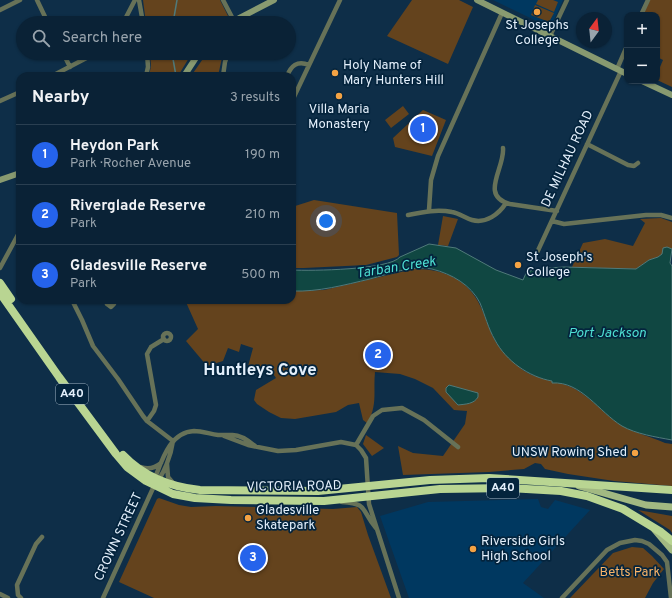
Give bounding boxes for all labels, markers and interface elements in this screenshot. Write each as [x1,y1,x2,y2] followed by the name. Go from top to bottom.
[532,7,542,17] marker: St Josephs College
[576,12,612,48] north arrow
[624,12,660,84] map controls
[624,12,660,48] button: +
[16,16,296,60] search box
[505,18,569,49] place label: St Josephs College
[30,27,52,49] icon: search
[62,29,142,48] text: Search here
[624,48,660,84] button: −
[343,58,444,89] place label: Holy Name of Mary Hunters Hill
[330,68,340,78] marker: Holy Name of Mary Hunters Hill
[32,87,89,109] text: Nearby
[230,90,280,106] text: 3 results
[334,91,344,101] marker: Villa Maria Monastery
[308,102,370,133] place label: Villa Maria Monastery
[539,108,597,210] street label: DE MILHAU ROAD
[410,114,436,144] pin: 1
[70,137,159,156] text: Heydon Park
[42,147,48,163] text: 1
[245,147,280,163] text: 190 m
[70,156,191,172] text: Park · Rocher Avenue
[70,197,206,216] text: Riverglade Reserve
[41,207,49,223] text: 2
[245,207,280,223] text: 210 m
[316,211,336,231] your location
[70,216,97,232] text: Park
[526,250,592,281] place label: St Joseph's College
[355,253,438,283] water label: Tarban Creek
[70,257,207,276] text: Gladesville Reserve
[513,260,523,270] marker: St Joseph's College
[41,267,49,283] text: 3
[241,267,280,283] text: 500 m
[70,276,97,292] text: Park
[568,325,646,342] water label: Port Jackson
[365,340,391,370] pin: 2
[203,360,317,382] district label: Huntleys Cove
[56,384,88,404] road number: A40
[512,445,627,461] place label: UNSW Rowing Shed
[630,448,640,458] marker: UNSW Rowing Shed
[246,478,342,496] street label: VICTORIA ROAD
[487,478,519,498] road number: A40
[91,490,147,584] street label: CROWN STREET
[256,503,319,534] place label: Gladesville Skatepark
[243,513,253,523] marker: Gladesville Skatepark
[481,534,565,565] place label: Riverside Girls High School
[240,543,266,573] pin: 3
[468,544,478,554] marker: Riverside Girls High School
[599,565,661,581] park label: Betts Park

